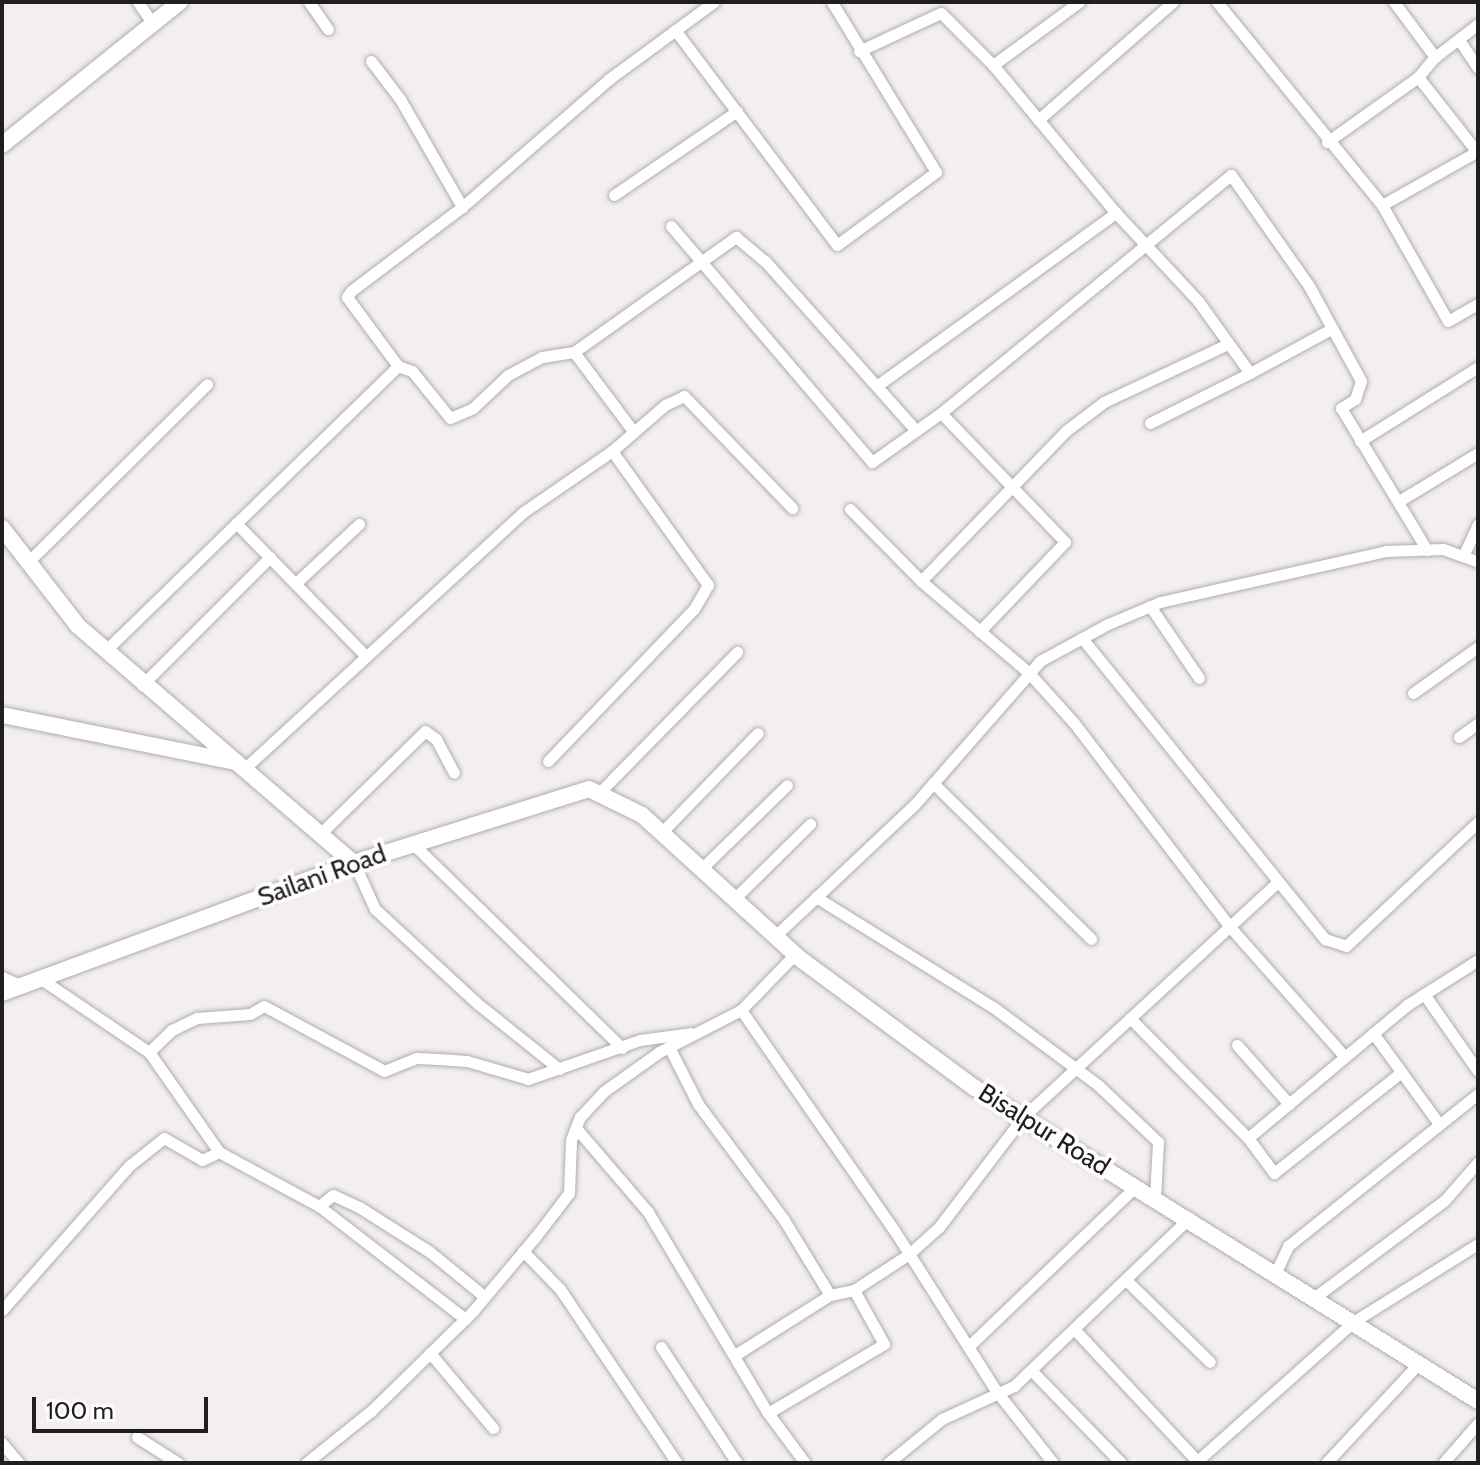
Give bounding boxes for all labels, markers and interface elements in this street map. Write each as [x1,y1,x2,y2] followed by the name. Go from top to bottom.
[254,838,390,914] street label: Sailani Road
[973,1077,1115,1183] street label: Bisalpur Road
[36,1381,212,1431] scale bar
[46,1396,114,1425] text: 100 m

